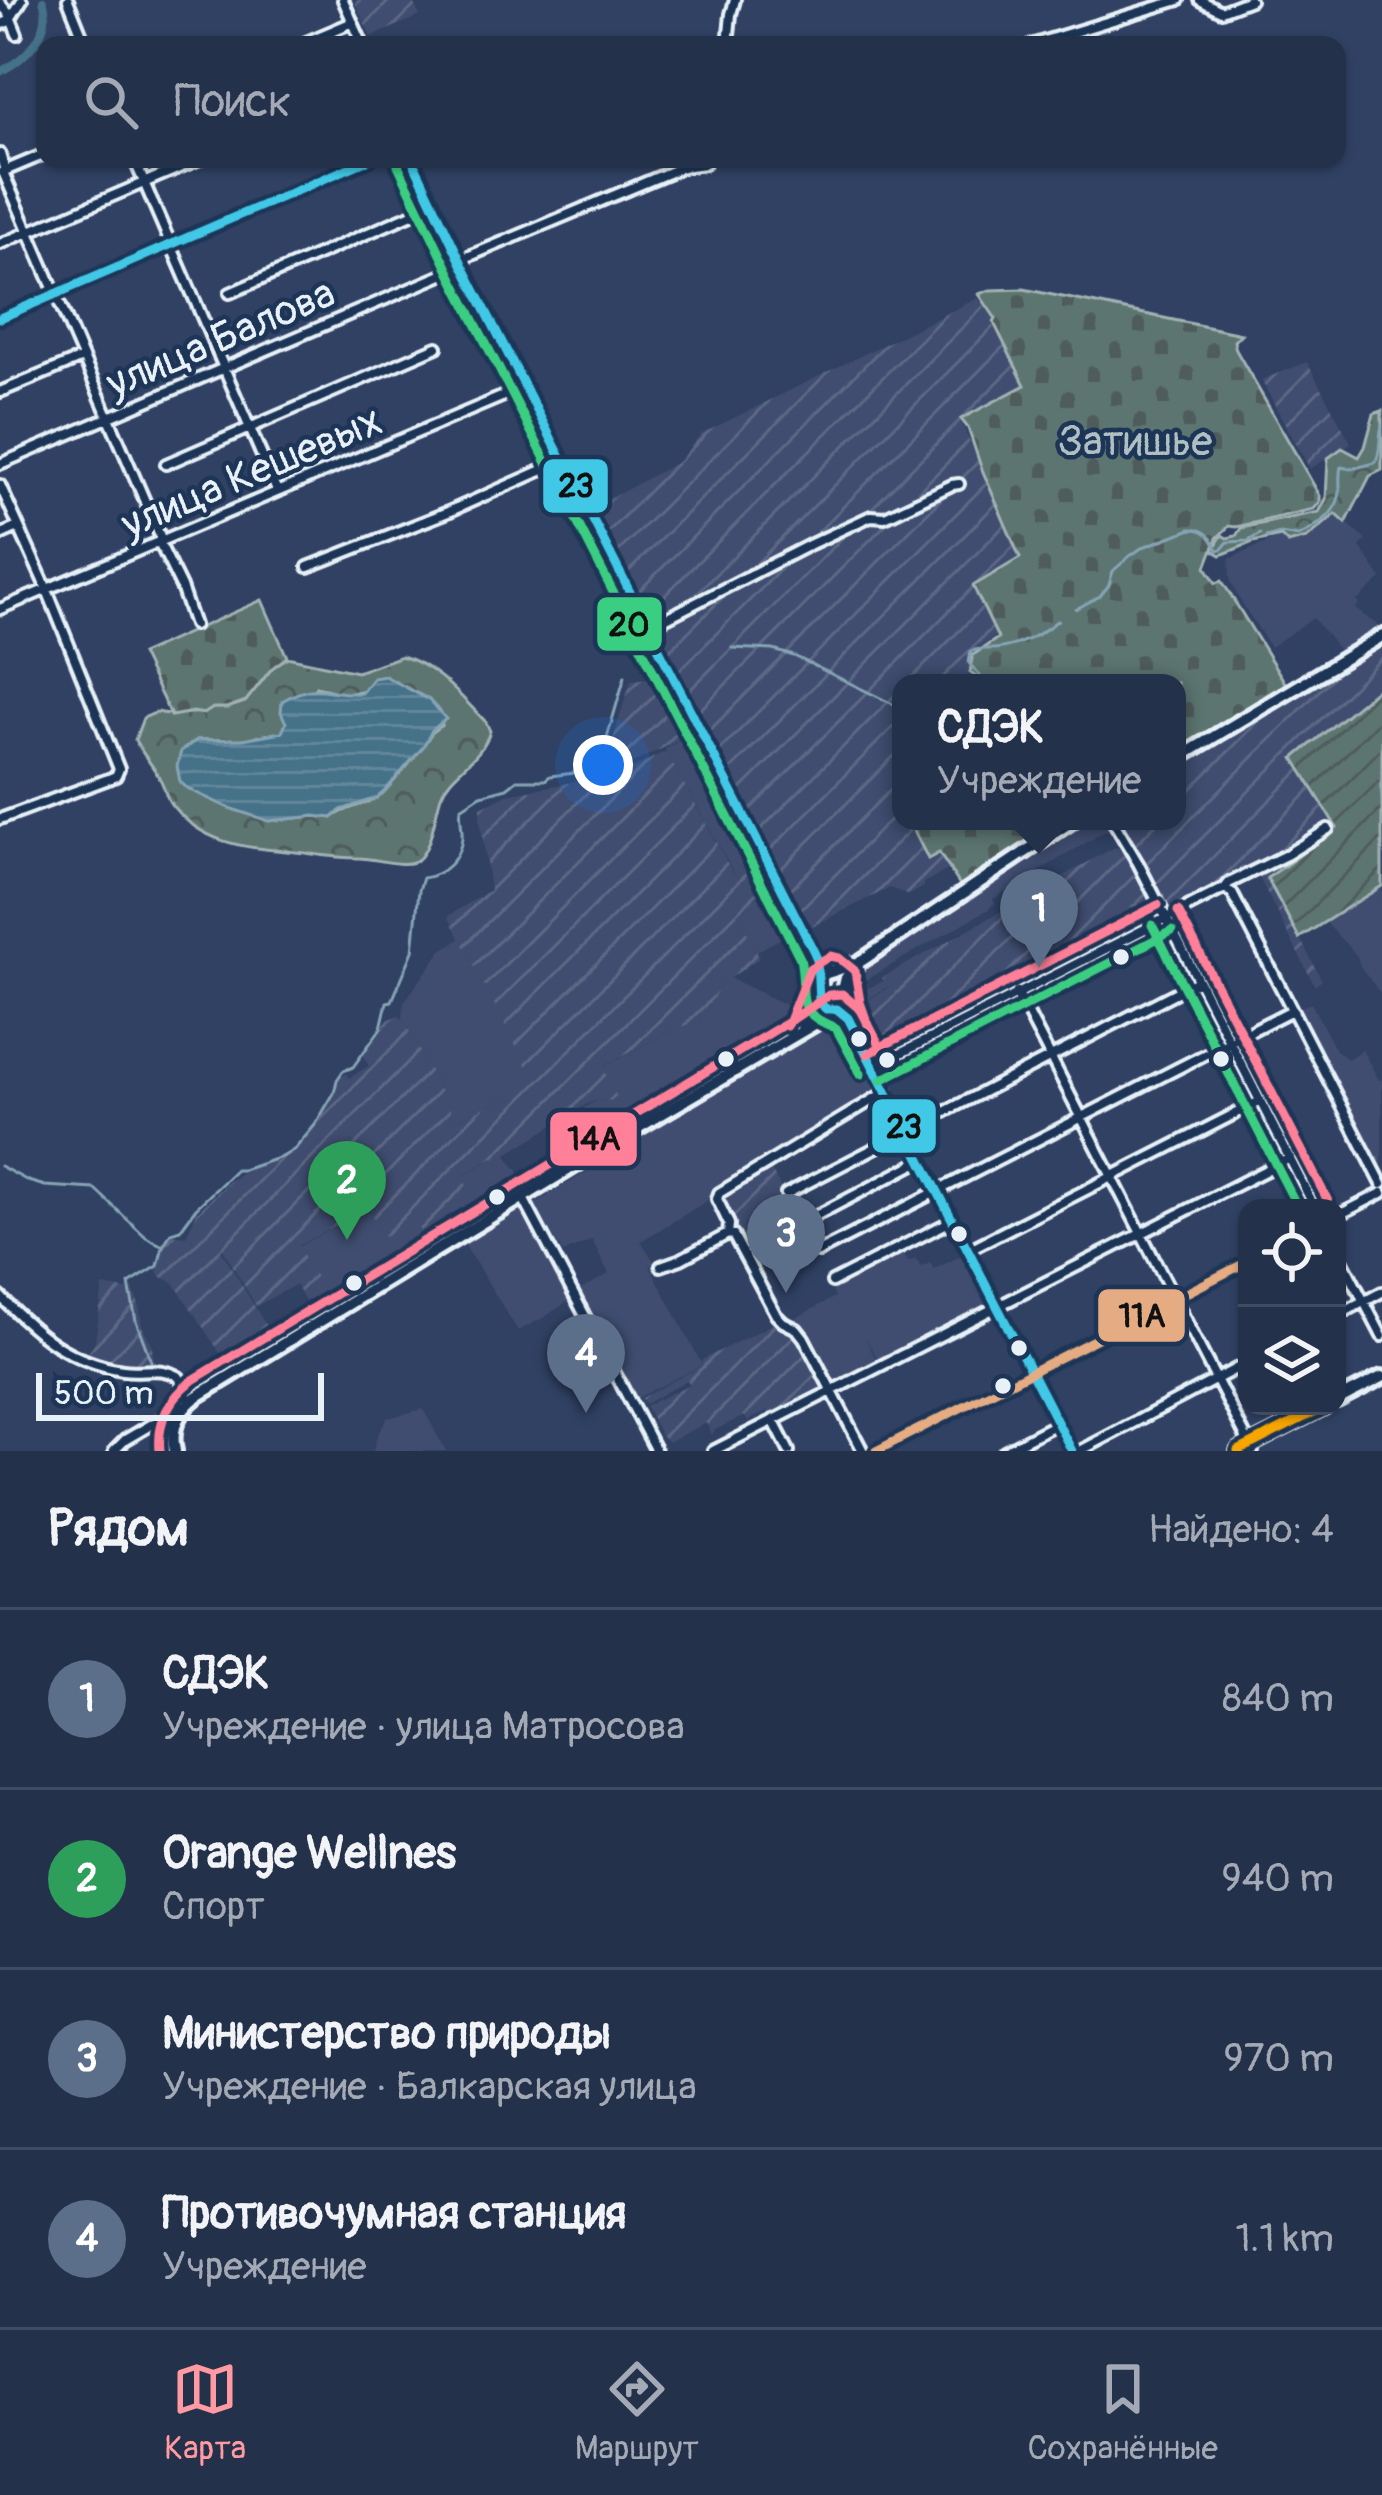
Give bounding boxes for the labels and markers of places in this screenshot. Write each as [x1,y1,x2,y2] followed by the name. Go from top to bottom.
[1000,869,1078,968] pin: 1
[1110,946,1132,968] unlabelled marker
[848,1028,870,1050] unlabelled marker
[715,1048,737,1070] unlabelled marker
[1210,1048,1232,1070] unlabelled marker
[876,1049,898,1071] unlabelled marker
[308,1141,386,1240] pin: 2
[486,1186,508,1208] unlabelled marker
[747,1194,825,1293] pin: 3
[948,1223,970,1245] unlabelled marker
[343,1272,365,1294] unlabelled marker
[547,1314,625,1413] pin: 4
[1008,1337,1030,1359] unlabelled marker
[992,1375,1014,1397] unlabelled marker

